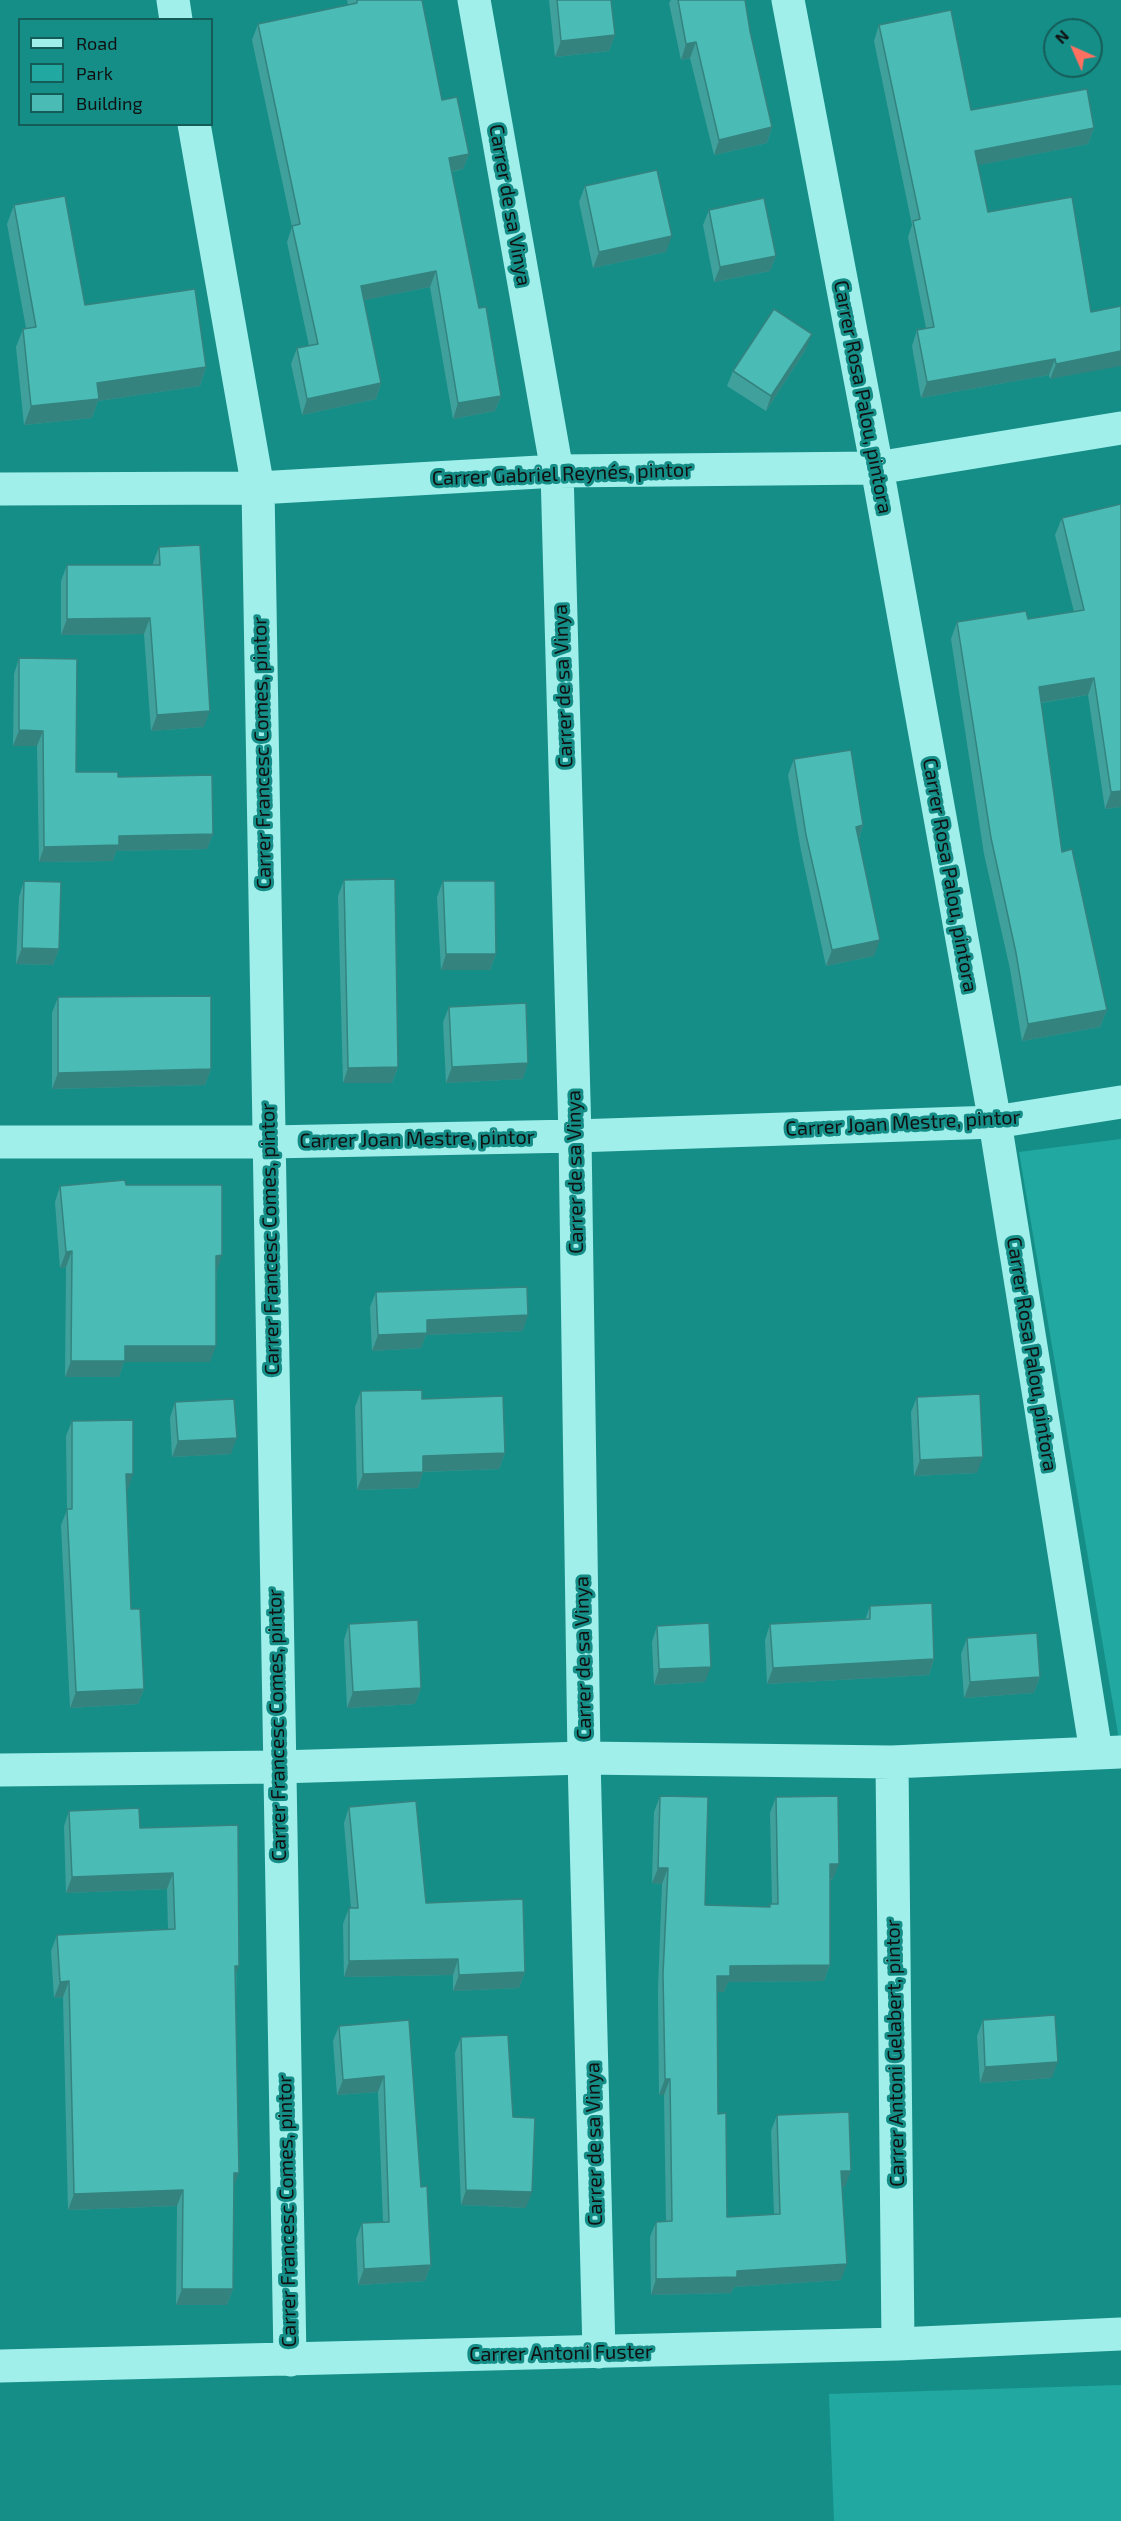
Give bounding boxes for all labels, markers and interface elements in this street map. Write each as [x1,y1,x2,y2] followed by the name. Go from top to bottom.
[18,18,213,126] legend
[1043,18,1103,78] north arrow
[1051,26,1072,47] text: N
[76,32,117,54] text: Road
[76,62,113,84] text: Park
[76,92,143,114] text: Building
[484,122,536,288] street label: Carrer de sa Vinya
[829,278,897,516] street label: Carrer Rosa Palou, pintora
[431,457,693,491] street label: Carrer Gabriel Reynés, pintor
[548,604,578,768] street label: Carrer de sa Vinya
[248,617,276,889] street label: Carrer Francesc Comes, pintor
[918,756,982,994] street label: Carrer Rosa Palou, pintora
[562,1090,588,1254] street label: Carrer de sa Vinya
[256,1103,284,1375] street label: Carrer Francesc Comes, pintor
[785,1105,1021,1141] street label: Carrer Joan Mestre, pintor
[299,1125,535,1153] street label: Carrer Joan Mestre, pintor
[1002,1235,1062,1473] street label: Carrer Rosa Palou, pintora
[570,1576,596,1740] street label: Carrer de sa Vinya
[263,1589,291,1861] street label: Carrer Francesc Comes, pintor
[881,1919,909,2187] street label: Carrer Antoni Gelabert, pintor
[581,2062,607,2226] street label: Carrer de sa Vinya
[273,2075,301,2347] street label: Carrer Francesc Comes, pintor
[469,2339,653,2367] street label: Carrer Antoni Fuster

